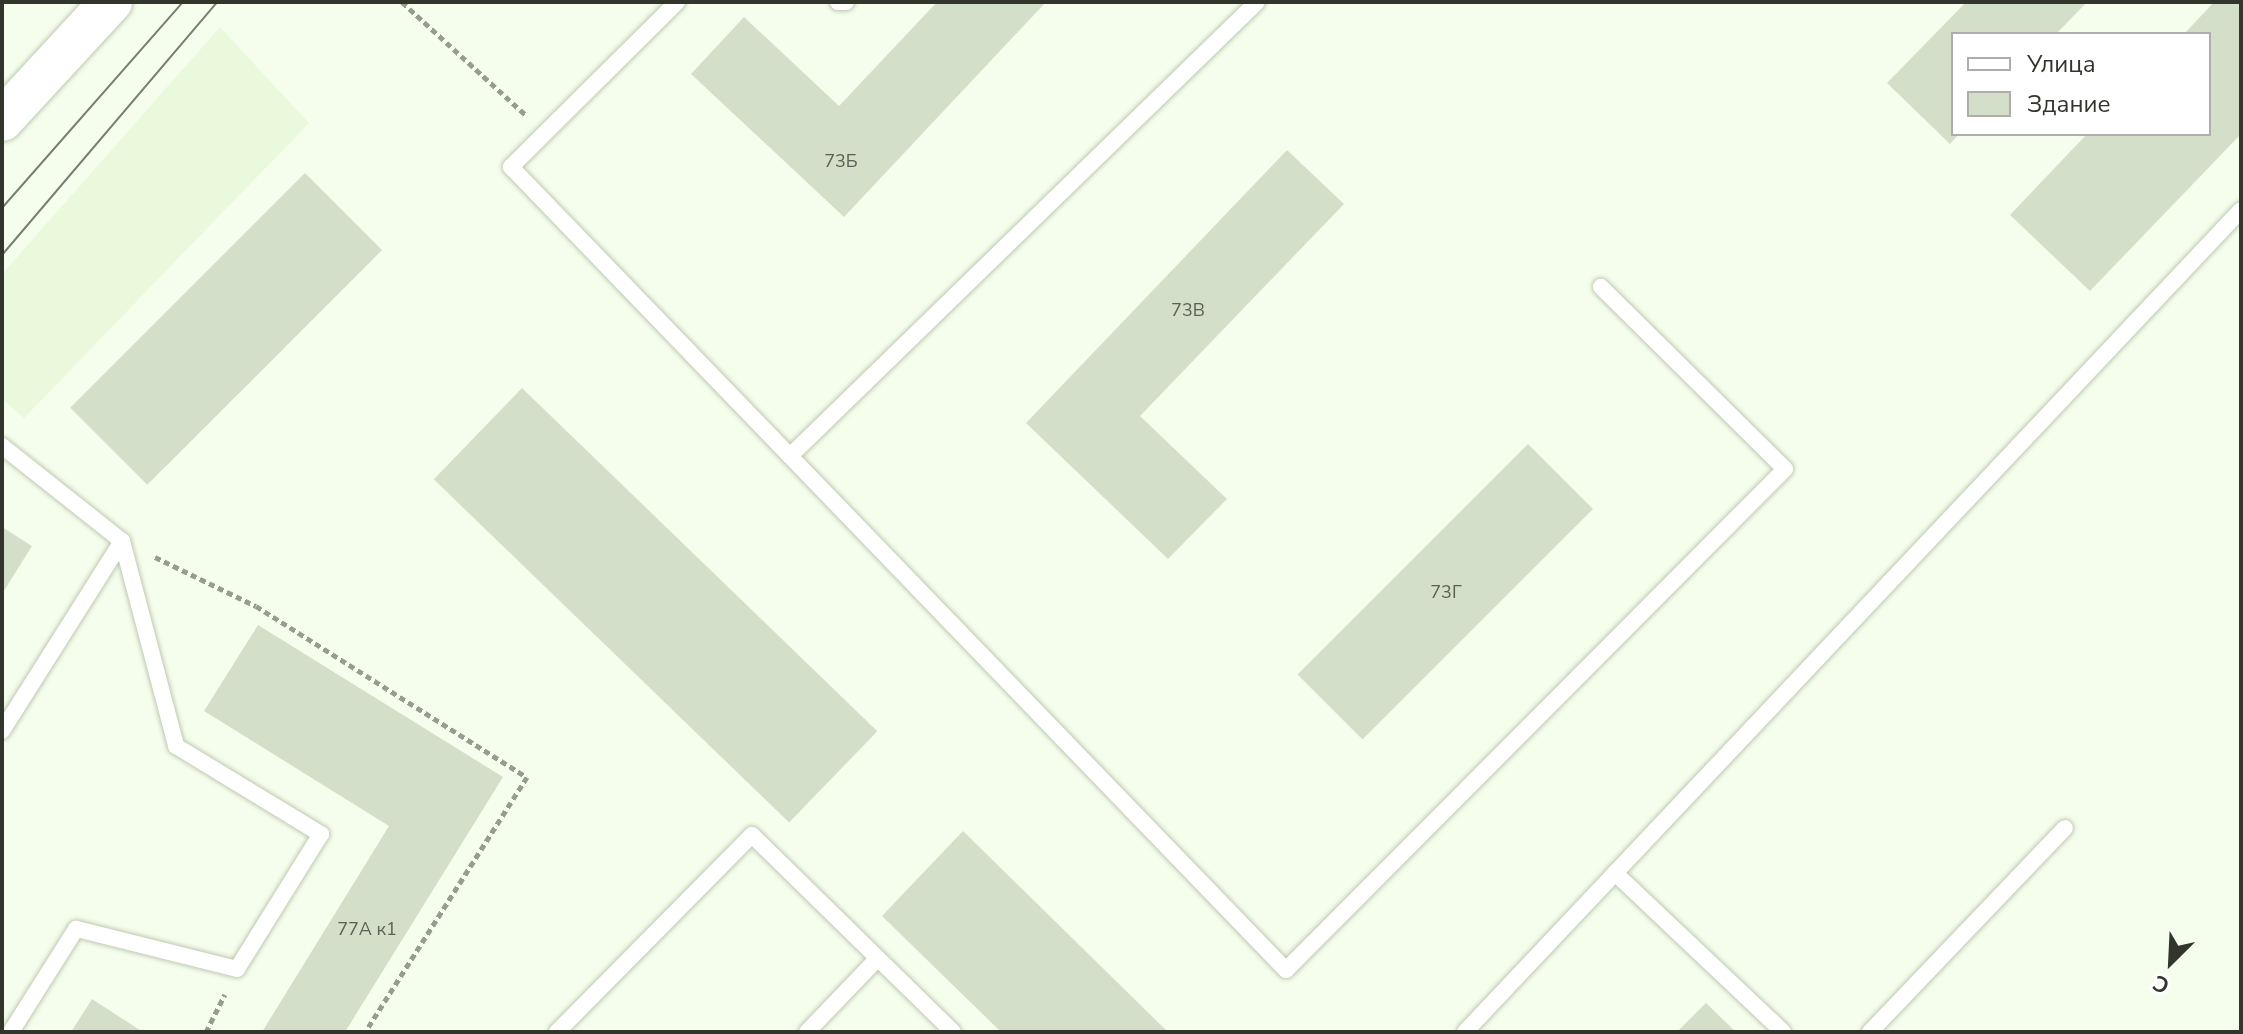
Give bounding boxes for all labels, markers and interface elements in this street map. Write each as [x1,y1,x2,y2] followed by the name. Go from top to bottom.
[1951,32,2211,136] legend
[2027,48,2096,80] text: Улица
[2027,88,2111,120] text: Здание
[824,150,858,172] house number: 73Б
[1171,299,1205,321] house number: 73В
[1430,581,1462,603] house number: 73Г
[337,918,397,940] house number: 77А к1
[2131,922,2211,1002] north arrow
[2148,967,2174,1001] text: С

